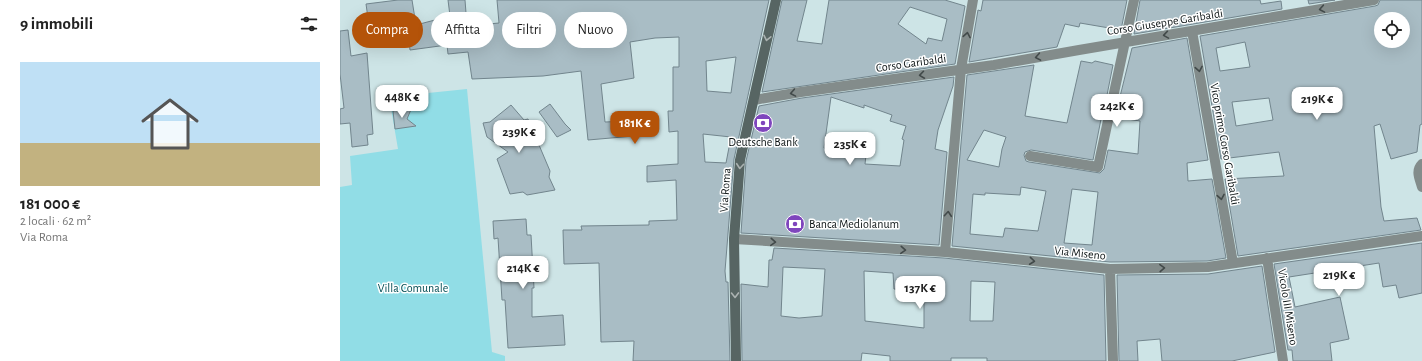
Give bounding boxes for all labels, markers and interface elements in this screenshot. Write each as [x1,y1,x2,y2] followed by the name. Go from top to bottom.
[1319,4,1325,13] one-way arrow
[1106,7,1224,37] street label: Corso Giuseppe Garibaldi
[352,12,423,48] chip: Compra
[431,12,494,48] chip: Affitta
[502,12,556,48] chip: Filtri
[564,12,627,48] chip: Nuovo
[1374,12,1410,48] map controls
[1374,12,1410,48] button: locate
[298,13,320,35] icon: filters
[20,15,93,32] text: 9 immobili
[1163,30,1169,39] one-way arrow
[962,32,971,38] one-way arrow
[764,35,772,41] one-way arrow
[875,52,947,74] street label: Corso Garibaldi
[1035,52,1041,61] one-way arrow
[1194,66,1203,72] one-way arrow
[919,70,925,79] one-way arrow
[1208,82,1242,206] street label: Vico primo Corso Garibaldi
[369,85,435,119] pin: 448K €
[1284,87,1350,121] pin: 219K €
[134,88,206,160] icon: home
[790,89,797,97] one-way arrow
[384,91,420,104] text: 448K €
[1301,93,1333,106] text: 219K €
[1084,94,1150,128] pin: 242K €
[1100,100,1134,113] text: 242K €
[602,111,668,145] pin: 181K €
[752,112,774,134] bank icon: Deutsche Bank
[619,117,651,130] text: 181K €
[486,120,552,154] pin: 239K €
[502,126,536,139] text: 239K €
[817,132,883,166] pin: 235K €
[728,136,798,148] place label: Deutsche Bank
[834,138,866,151] text: 235K €
[736,163,745,169] one-way arrow
[717,167,733,213] street label: Via Roma
[1216,194,1225,200] one-way arrow
[20,195,80,212] text: 181 000 €
[943,211,952,217] one-way arrow
[784,213,806,235] bank icon: Banca Mediolanum
[20,215,91,228] text: 2 locali · 62 m²
[809,218,899,230] place label: Banca Mediolanum
[20,231,68,244] text: Via Roma
[770,237,776,246] one-way arrow
[1054,244,1106,262] street label: Via Miseno
[900,245,906,254] one-way arrow
[490,256,556,290] pin: 214K €
[1029,257,1035,266] one-way arrow
[507,262,539,275] text: 214K €
[1306,263,1372,297] pin: 219K €
[1159,264,1165,272] one-way arrow
[1276,268,1300,346] street label: Vicolo III Miseno
[1323,269,1355,282] text: 219K €
[887,276,953,310] pin: 137K €
[378,282,448,294] park label: Villa Comunale
[904,282,936,295] text: 137K €
[731,292,739,298] one-way arrow

